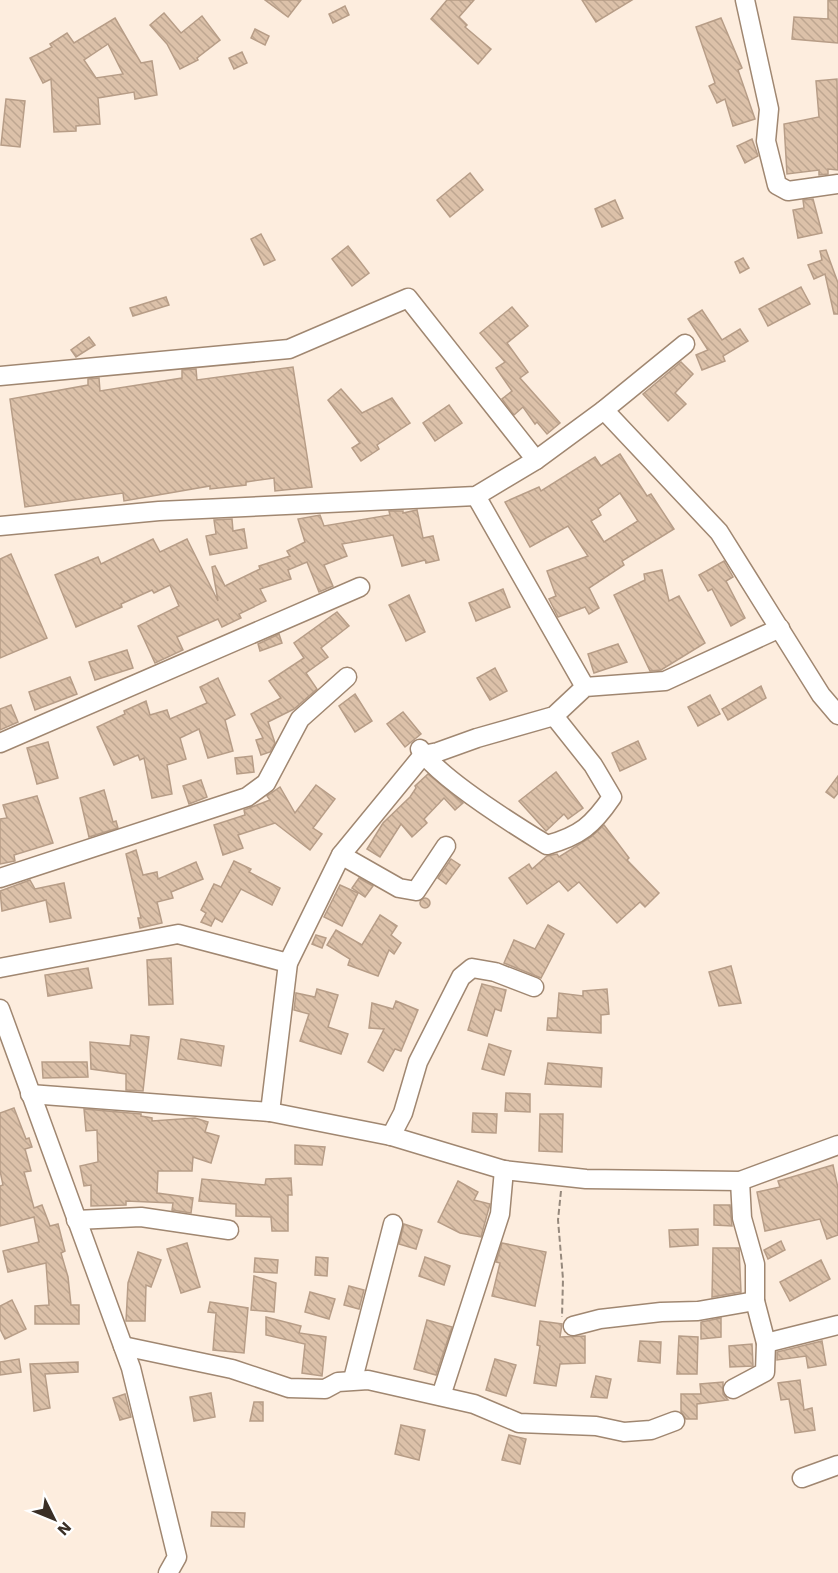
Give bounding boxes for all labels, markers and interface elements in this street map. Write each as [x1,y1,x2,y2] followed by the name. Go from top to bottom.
[24,1489,84,1549] north arrow
[54,1518,76,1540] text: N

